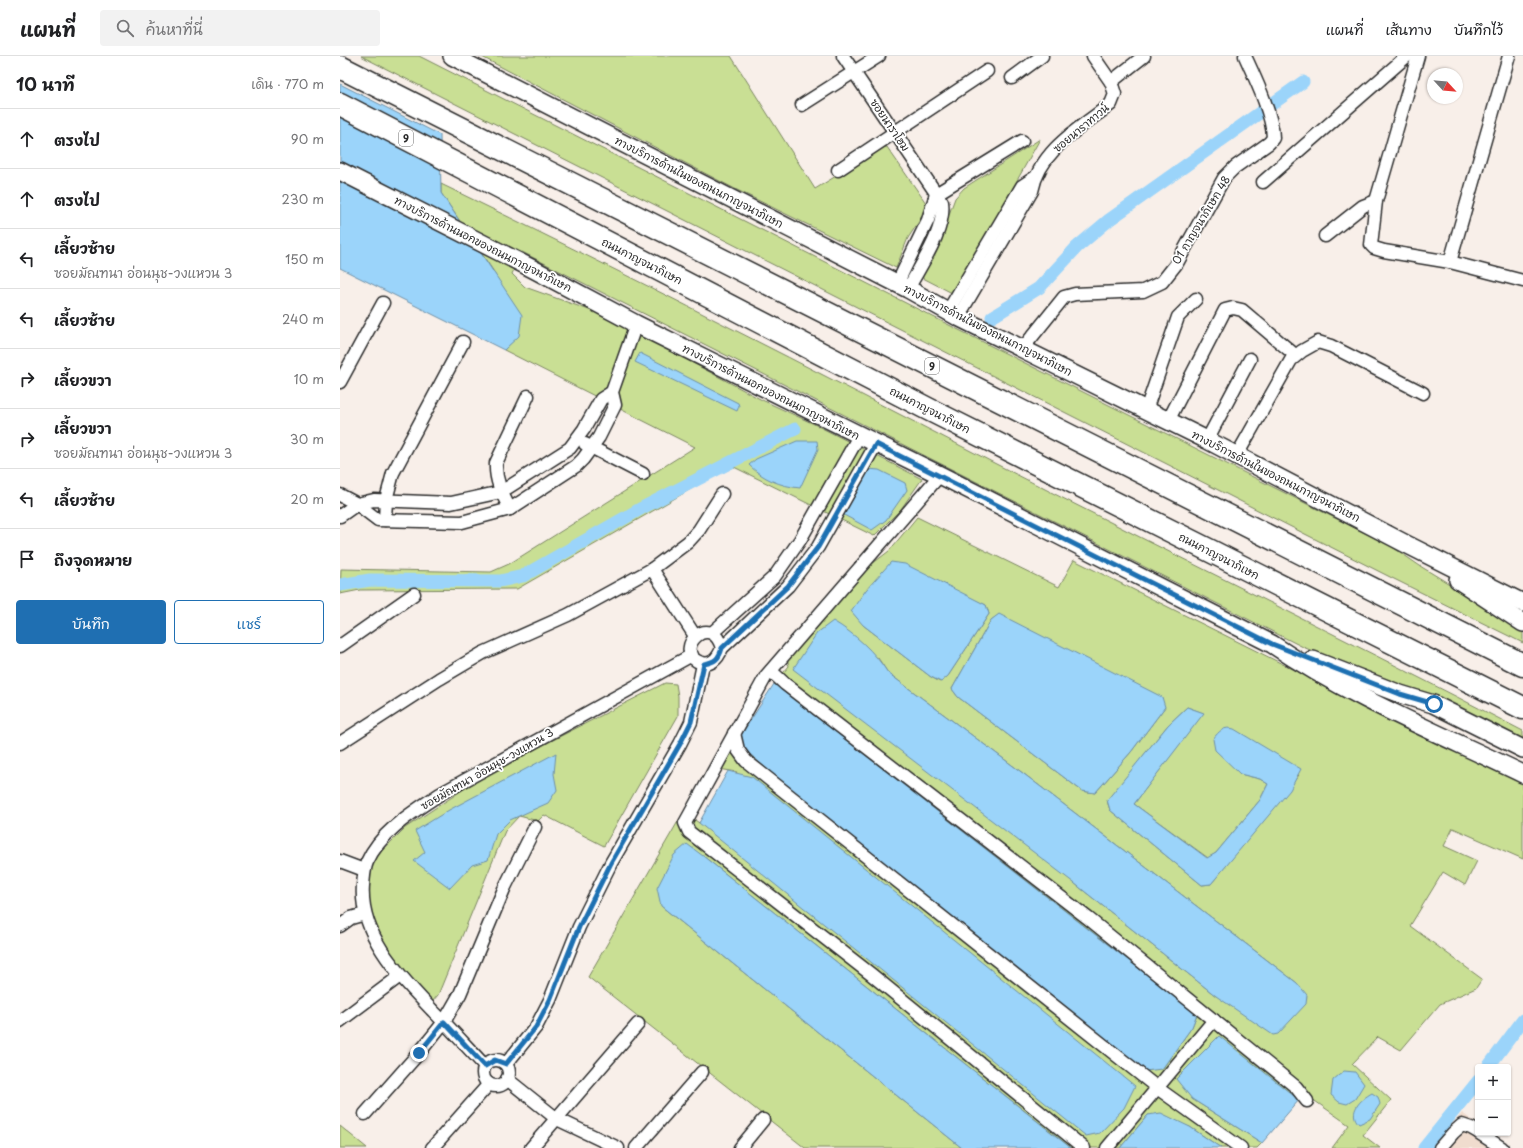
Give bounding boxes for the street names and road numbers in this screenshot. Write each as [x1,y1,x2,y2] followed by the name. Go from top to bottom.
[866,95,914,155] street label: ซอยนาราโฮม
[1049,99,1113,156] street label: ซอยนาราทาวน์
[399,130,413,146] road number: 9
[612,131,787,232] street label: ทางบริการด้านในของถนนกาญจนาภิเษก
[1167,172,1234,267] street label: 01 กาญจนาภิเษก 48
[392,191,575,296] street label: ทางบริการด้านนอกของถนนกาญจนาภิเษก
[599,233,686,288] street label: ถนนกาญจนาภิเษก
[901,279,1076,380] street label: ทางบริการด้านในของถนนกาญจนาภิเษก
[680,339,863,444] street label: ทางบริการด้านนอกของถนนกาญจนาภิเษก
[925,358,939,374] road number: 9
[887,382,974,437] street label: ถนนกาญจนาภิเษก
[1189,425,1364,526] street label: ทางบริการด้านในของถนนกาญจนาภิเษก
[1176,528,1263,583] street label: ถนนกาญจนาภิเษก
[417,723,557,815] street label: ซอยมัณฑนา อ่อนนุช-วงแหวน 3

